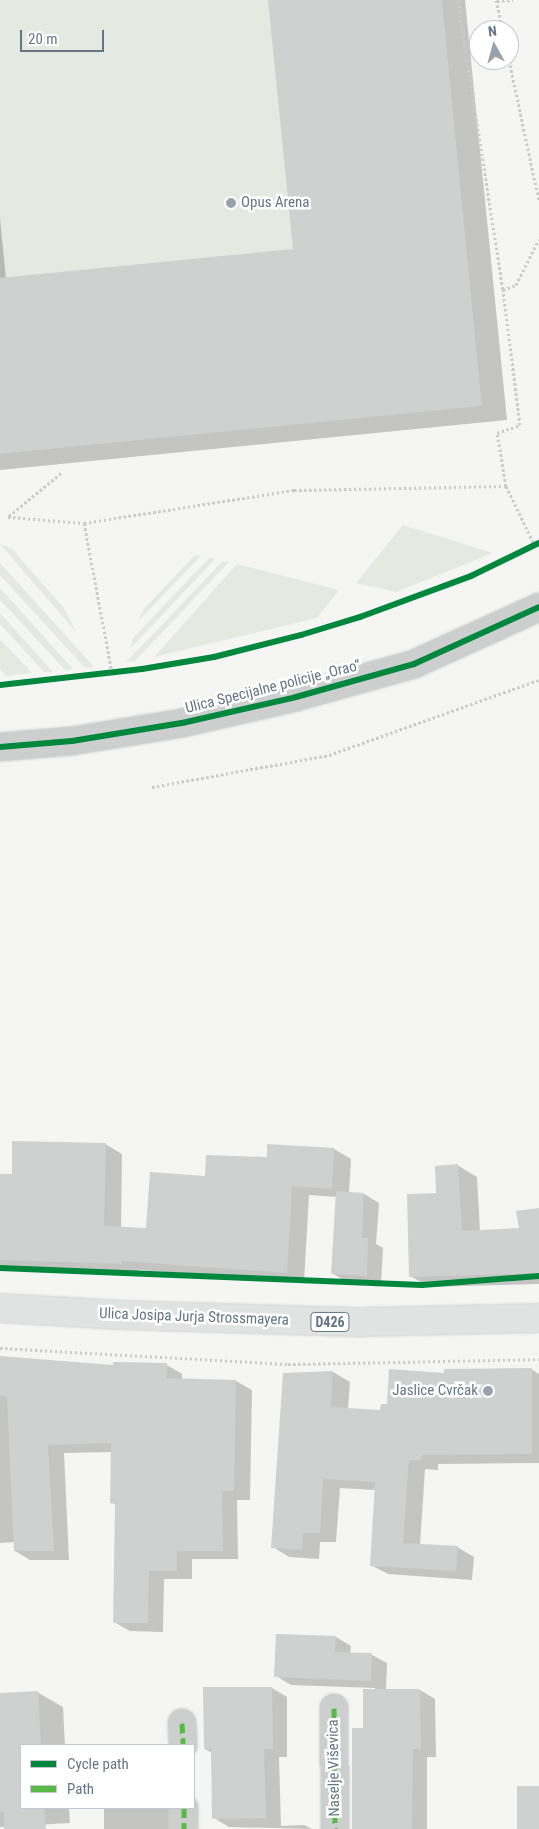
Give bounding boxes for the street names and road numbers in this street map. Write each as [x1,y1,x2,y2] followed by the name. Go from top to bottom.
[183,656,363,718] street label: Ulica Specijalne policije „Orao“
[99,1305,289,1329] street label: Ulica Josipa Jurja Strossmayera
[310,1310,350,1334] road number: D426
[324,1719,344,1817] street label: Naselje Viševica

